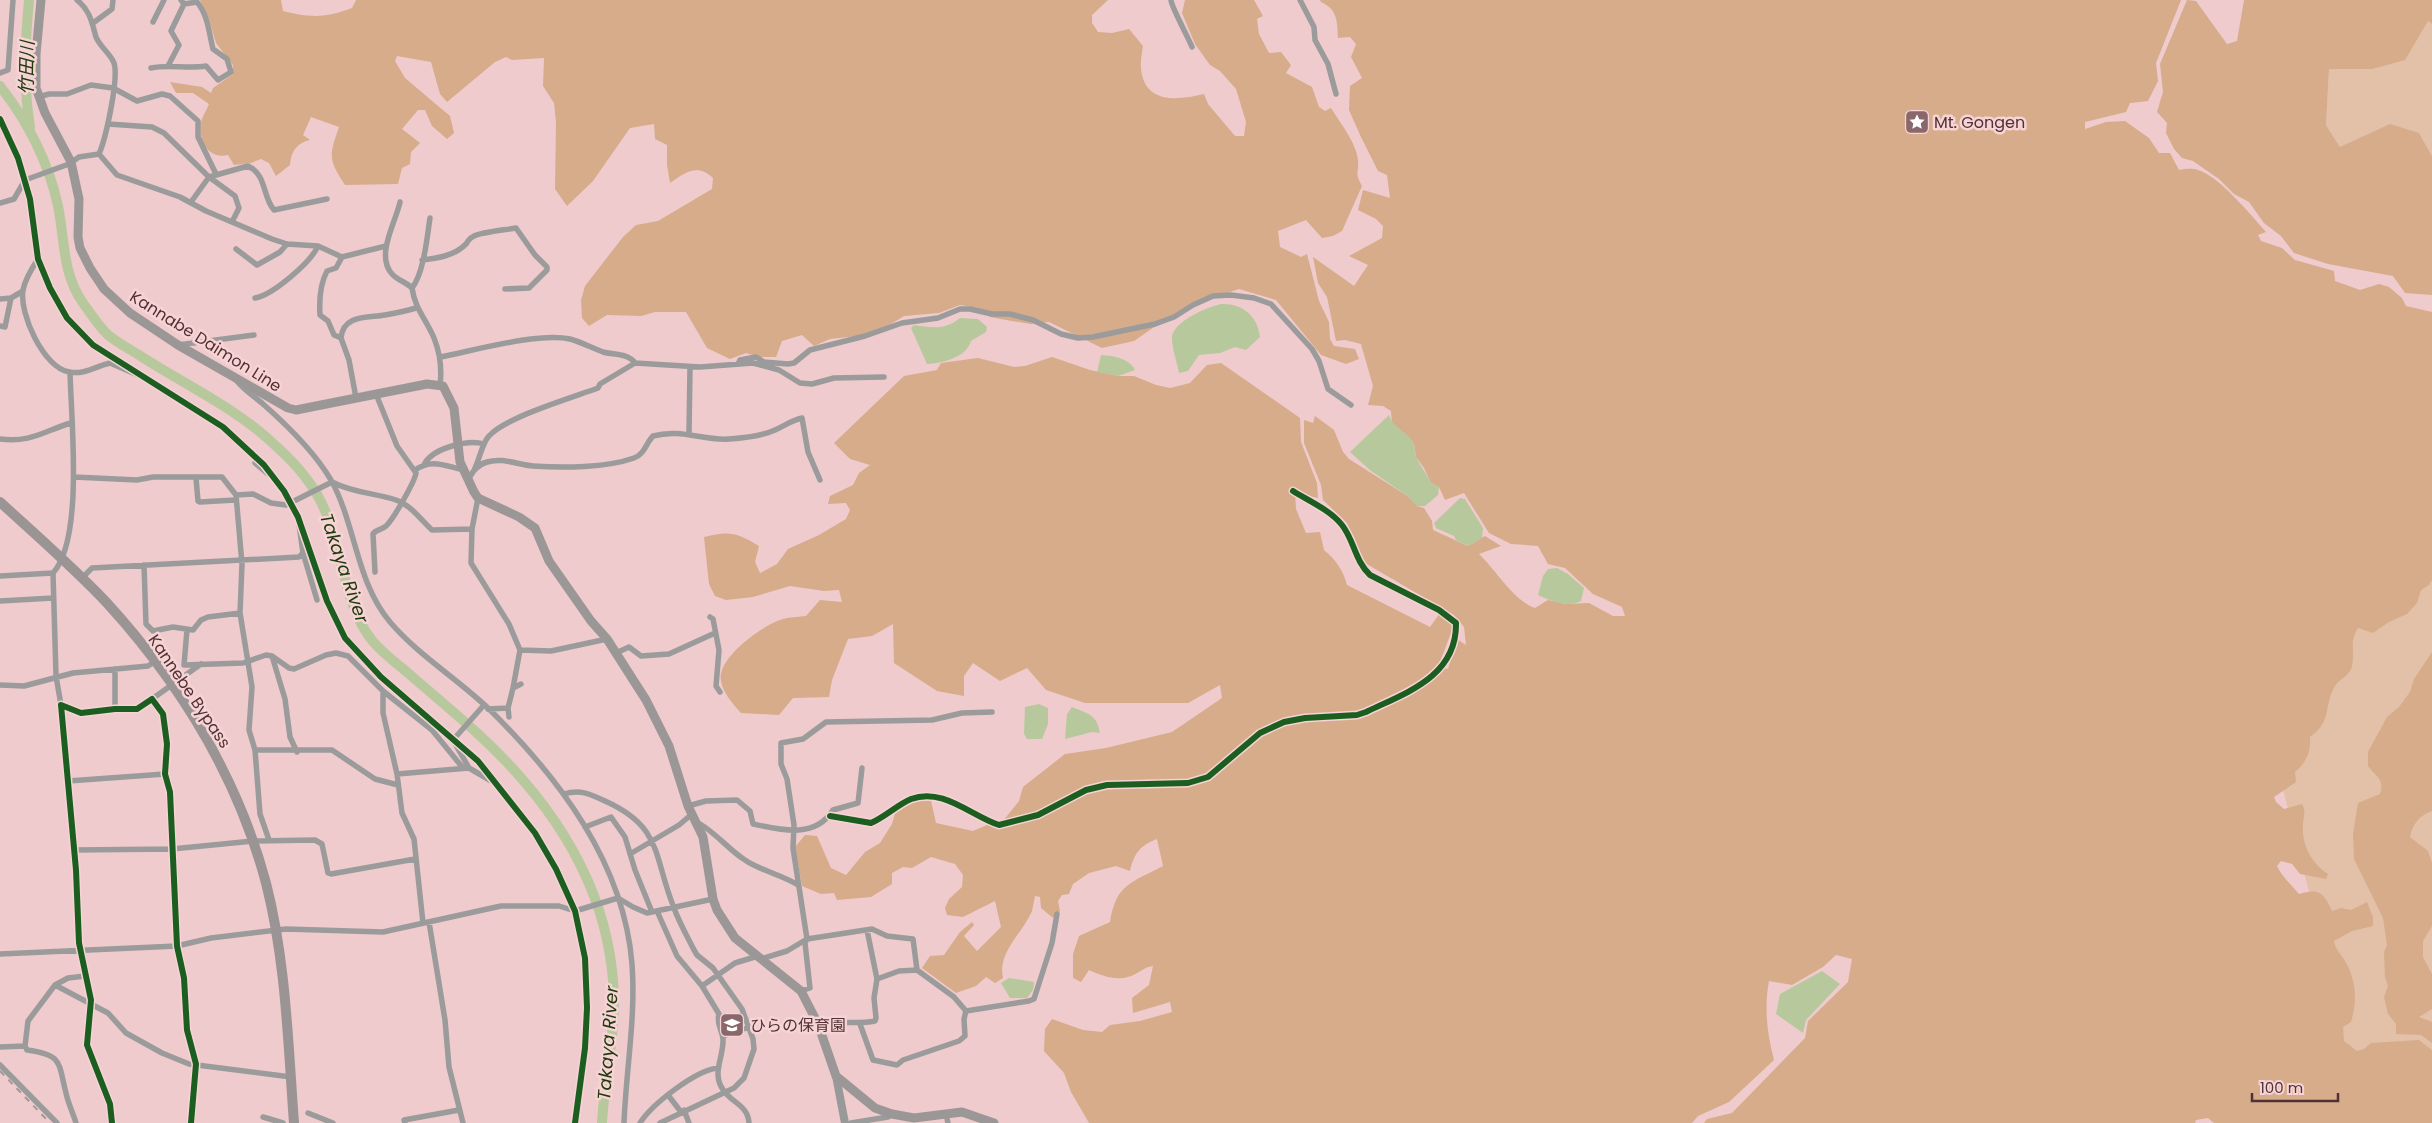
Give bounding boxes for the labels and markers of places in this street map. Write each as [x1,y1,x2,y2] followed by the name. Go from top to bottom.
[1904,109,1930,135] place icon: Mt. Gongen
[1934,111,2025,134] place label: Mt. Gongen
[719,1012,745,1038] school or university icon: ひらの保育園
[750,1014,846,1037] place label: ひらの保育園

